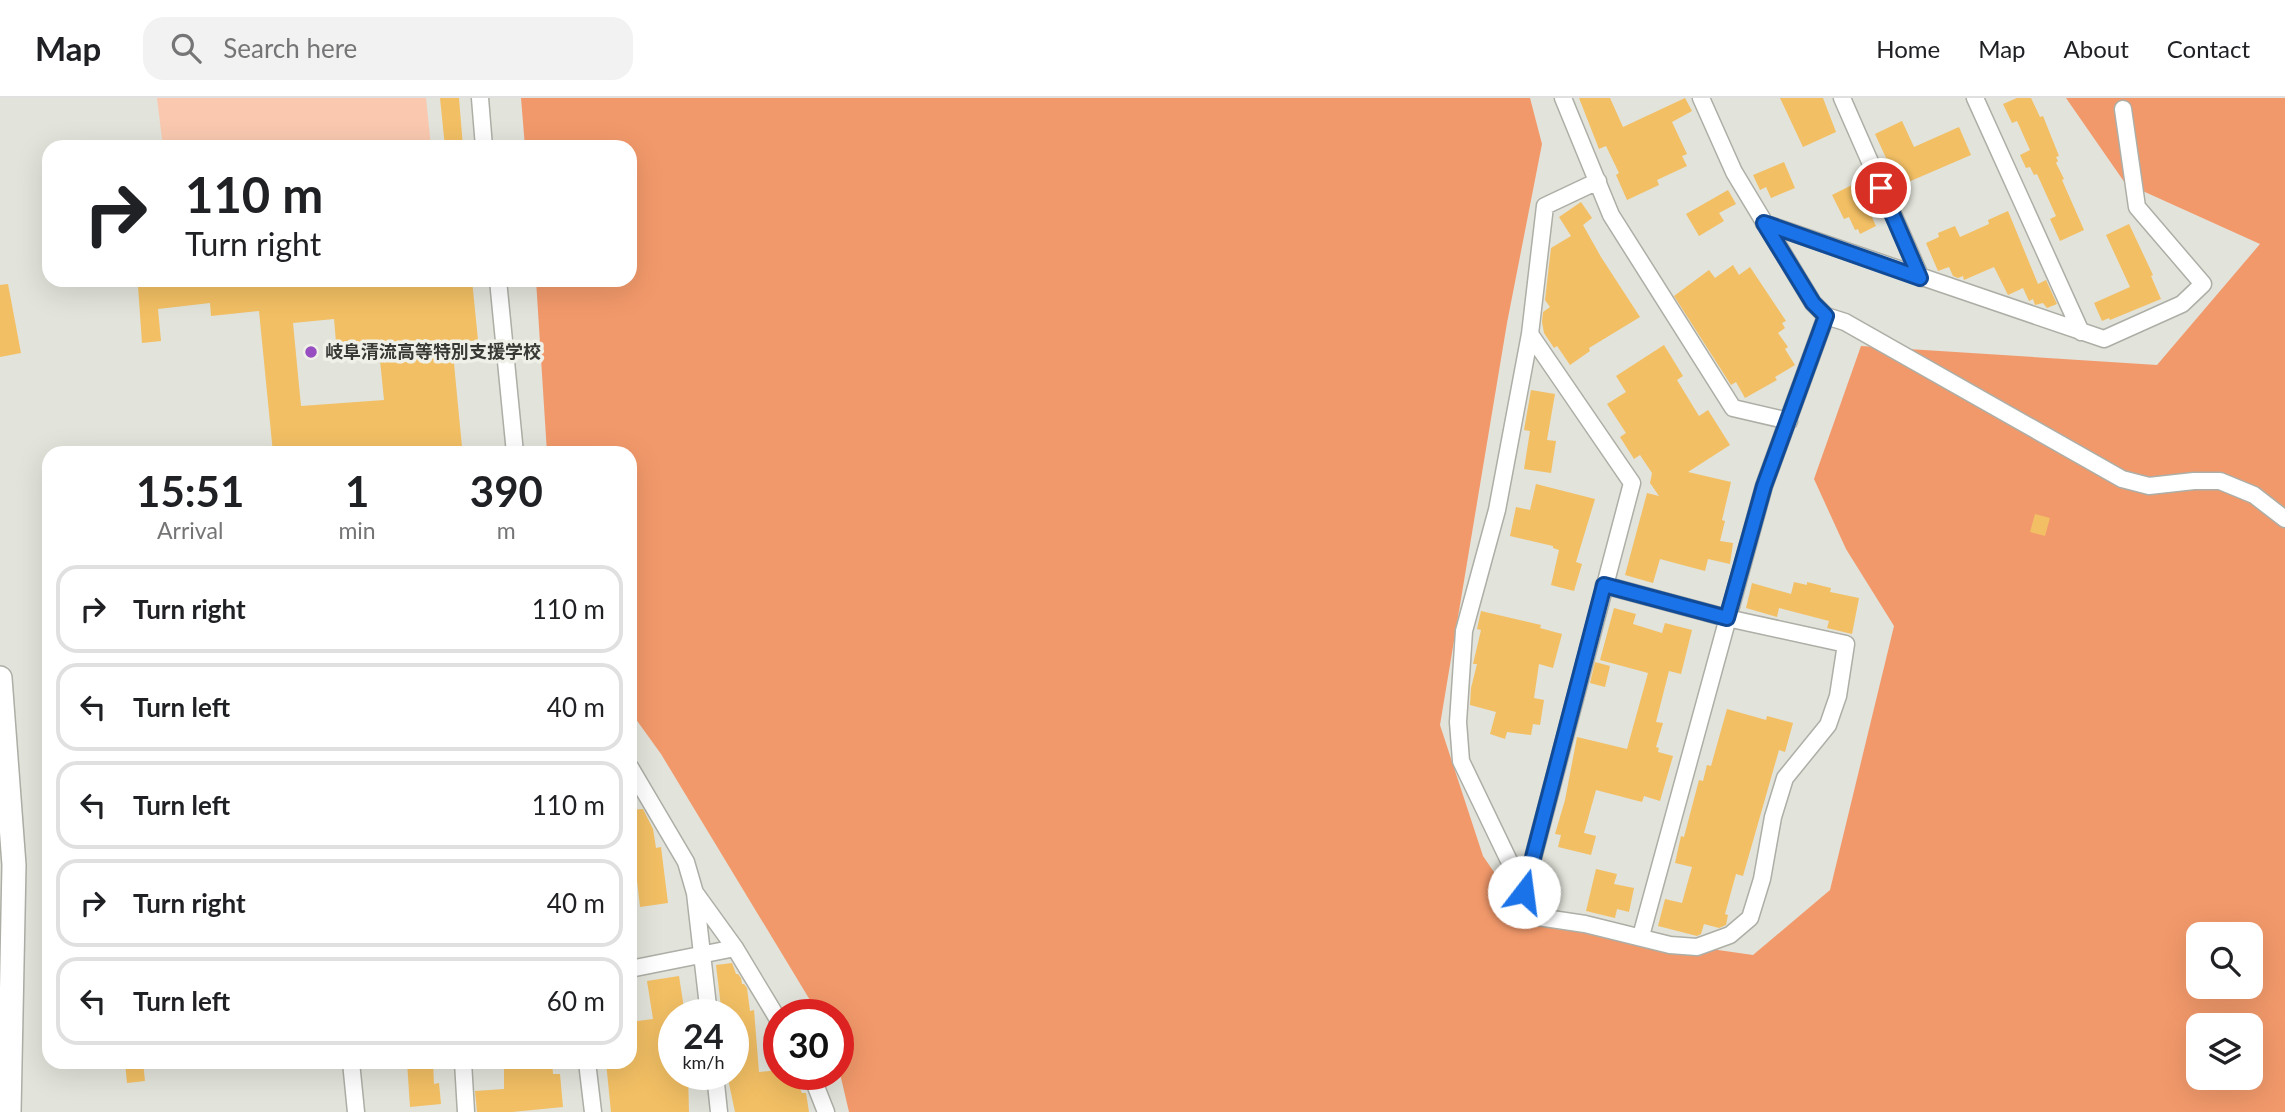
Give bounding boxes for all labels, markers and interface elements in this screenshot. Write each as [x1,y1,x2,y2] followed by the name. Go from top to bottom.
[143,17,633,80] search box
[35,28,101,68] text: Map
[167,29,205,67] icon: search
[223,32,357,64] text: Search here
[1876,34,1940,63] text: Home
[1978,34,2026,63] text: Map
[2064,34,2129,63] text: About
[2167,34,2250,63] text: Contact
[1851,158,1911,218] pin
[185,165,323,223] text: 110 m
[70,168,161,259] icon: right
[1862,169,1900,207] icon: arrive
[185,224,321,263] text: Turn right
[325,340,541,362] place label: 岐阜清流高等特別支援学校
[303,344,319,360] marker: 岐阜清流高等特別支援学校
[136,466,244,516] text: 15:51
[345,466,369,516] text: 1
[470,466,543,516] text: 390
[157,516,223,544] text: Arrival
[338,516,376,544] text: min
[497,516,516,544] text: m
[74,590,112,628] icon: right
[133,593,246,625] text: Turn right
[532,593,605,625] text: 110 m
[74,688,112,726] icon: left
[133,691,230,723] text: Turn left
[547,691,605,723] text: 40 m
[74,786,112,824] icon: left
[133,789,230,821] text: Turn left
[532,789,605,821] text: 110 m
[1487,855,1561,929] position arrow
[74,884,112,922] icon: right
[133,887,246,919] text: Turn right
[547,887,605,919] text: 40 m
[2186,922,2263,1090] map controls
[2186,922,2263,999] button: search
[74,982,112,1020] icon: left
[133,985,230,1017] text: Turn left
[547,985,605,1017] text: 60 m
[763,999,854,1090] speed limit sign: 30
[2186,1013,2263,1090] button: layers
[683,1014,724,1056] text: 24
[682,1051,725,1073] text: km/h

